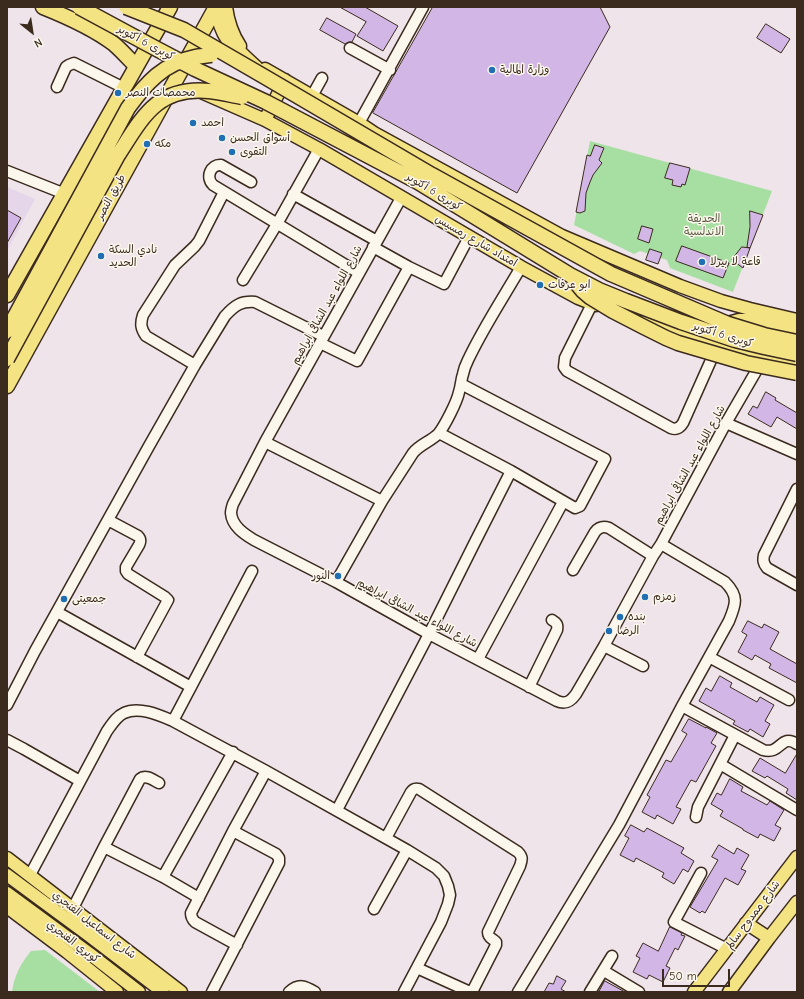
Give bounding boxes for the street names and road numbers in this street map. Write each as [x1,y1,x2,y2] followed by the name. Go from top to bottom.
[115,22,177,64] street label: كوبرى 6 أكتوبر
[404,170,464,214] street label: كوبرى 6 أكتوبر
[93,172,129,222] street label: طريق النصر
[433,212,519,270] street label: امتداد شارع رمسيس
[289,243,365,367] street label: شارع اللواء عبد الشافى ابراهيم
[691,320,755,350] street label: كوبرى 6 أكتوبر
[652,403,728,527] street label: شارع اللواء عبد الشافى ابراهيم
[355,576,479,650] street label: شارع اللواء عبد الشافى ابراهيم
[723,878,783,952] street label: شارع ممدوح سالم
[50,888,138,962] street label: شارع اسماعيل الفنجري
[44,918,102,966] street label: كوبري الفنجري

